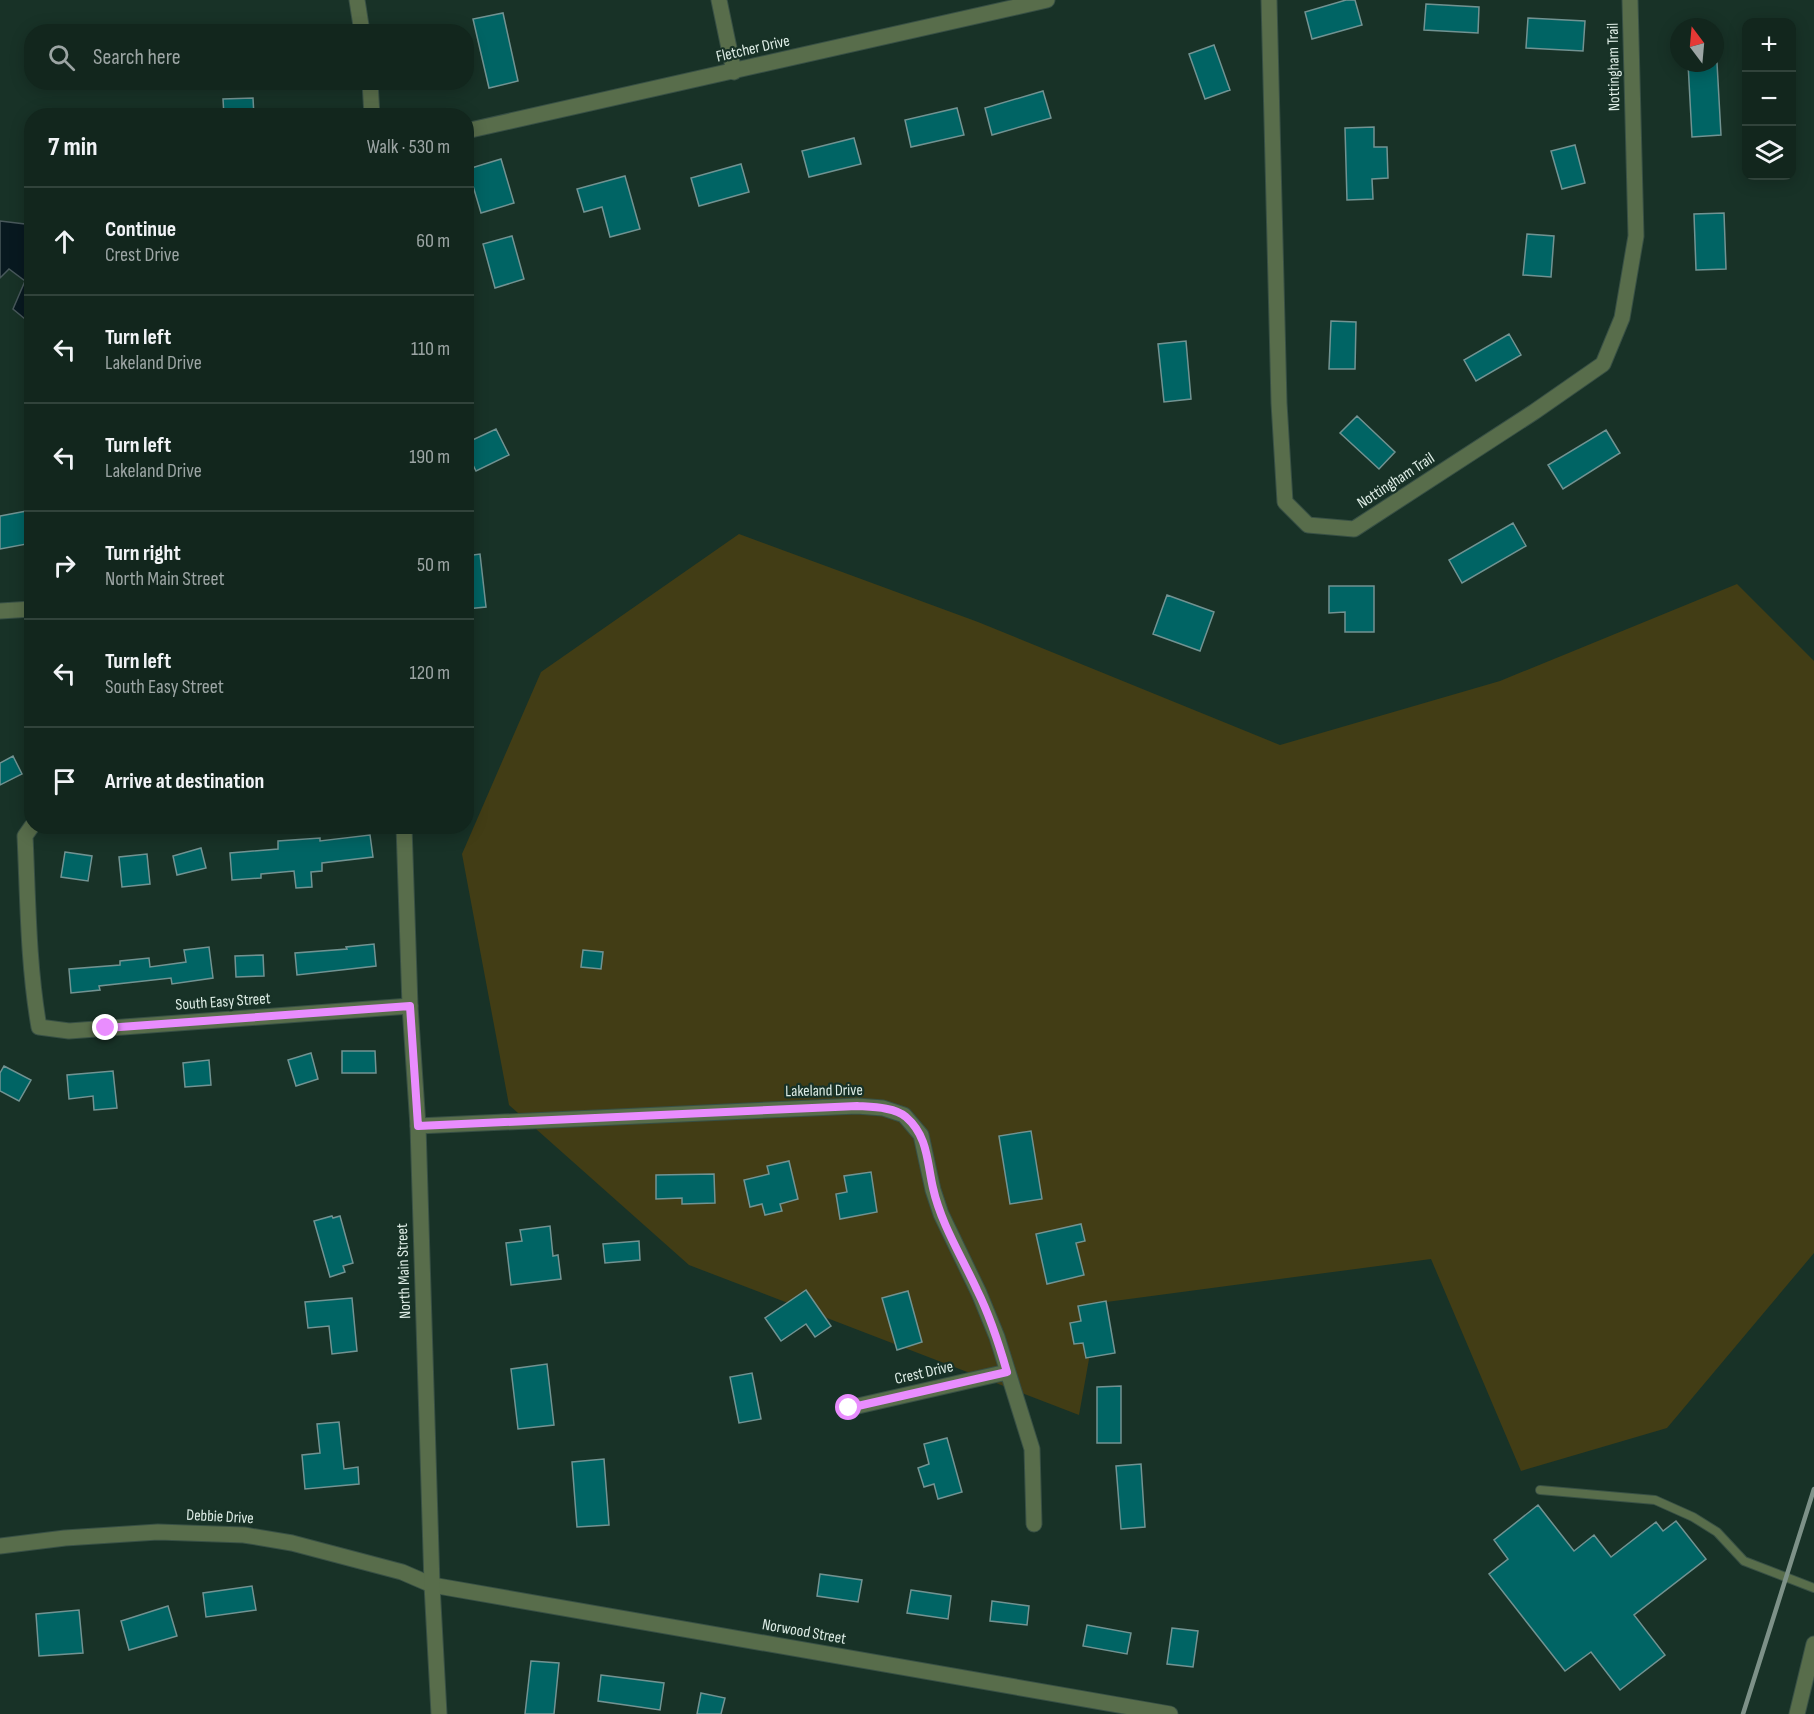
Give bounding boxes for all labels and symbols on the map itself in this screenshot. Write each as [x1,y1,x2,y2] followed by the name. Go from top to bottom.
[1670,18,1724,72] north arrow
[1604,23,1624,111] street label: Nottingham Trail
[714,31,792,67] street label: Fletcher Drive
[1354,449,1438,513] street label: Nottingham Trail
[175,989,271,1015] street label: South Easy Street
[92,1014,118,1040] route end
[785,1081,863,1101] street label: Lakeland Drive
[393,1223,415,1319] street label: North Main Street
[893,1357,955,1389] street label: Crest Drive
[835,1394,861,1420] route start
[186,1506,254,1528] street label: Debbie Drive
[761,1615,848,1649] street label: Norwood Street

